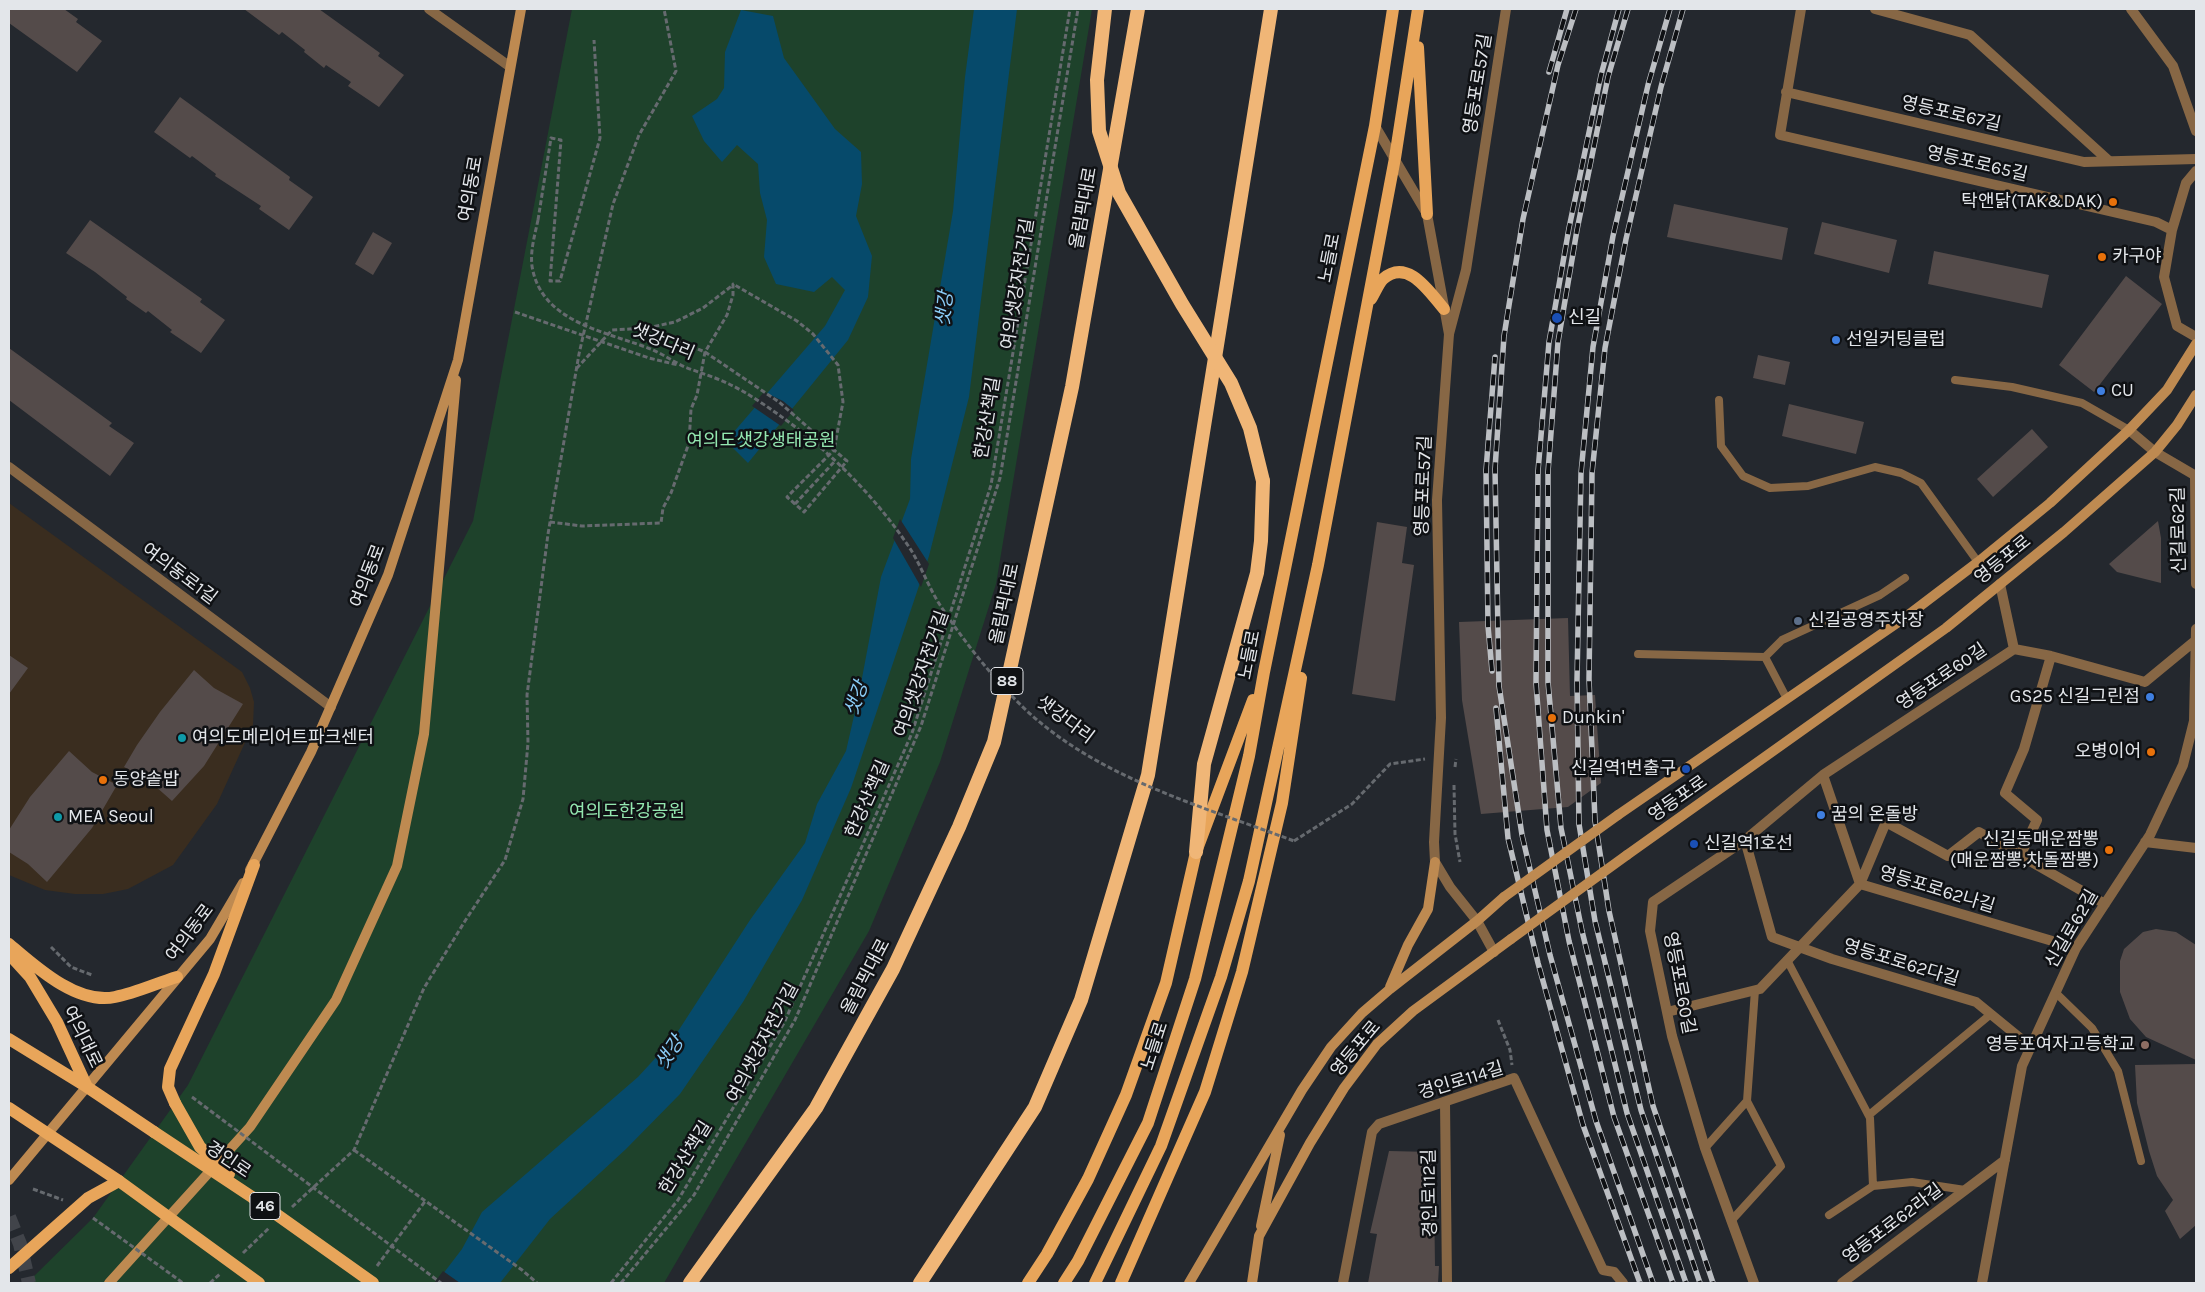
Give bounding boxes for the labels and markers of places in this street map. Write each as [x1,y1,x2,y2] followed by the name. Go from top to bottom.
[1961,191,2103,213] place label: 탁앤닭(TAK&DAK)
[2107,196,2119,208] marker: 탁앤닭(TAK&DAK)
[2112,246,2162,268] place label: 카구야
[2096,251,2108,263] marker: 카구야
[1568,307,1601,329] place label: 신길
[1550,311,1564,325] marker: 신길
[1846,329,1945,351] place label: 선일커팅클럽
[1830,334,1842,346] marker: 선일커팅클럽
[2111,380,2134,402] place label: CU
[2095,385,2107,397] marker: CU
[1808,610,1924,632] place label: 신길공영주차장
[1792,615,1804,627] marker: 신길공영주차장
[2010,686,2140,708] place label: GS25 신길그린점
[2144,691,2156,703] marker: GS25 신길그린점
[1562,707,1624,729] place label: Dunkin'
[1546,712,1558,724] marker: Dunkin'
[192,727,374,749] place label: 여의도메리어트파크센터
[176,732,188,744] marker: 여의도메리어트파크센터
[2075,741,2141,763] place label: 오병이어
[2145,746,2157,758] marker: 오병이어
[1571,758,1676,780] place label: 신길역1번출구
[1680,763,1692,775] marker: 신길역1번출구
[113,769,179,791] place label: 동양솥밥
[97,774,109,786] marker: 동양솥밥
[1831,804,1918,826] place label: 꿈의 온돌방
[68,806,154,828] place label: MEA Seoul
[1815,809,1827,821] marker: 꿈의 온돌방
[52,811,64,823] marker: MEA Seoul
[1950,829,2099,872] place label: 신길동매운짬뽕 (매운짬뽕,차돌짬뽕)
[1704,833,1793,855] place label: 신길역1호선
[1688,838,1700,850] marker: 신길역1호선
[2103,844,2115,856] marker: 신길동매운짬뽕 (매운짬뽕,차돌짬뽕)
[1986,1034,2135,1056] place label: 영등포여자고등학교
[2139,1039,2151,1051] marker: 영등포여자고등학교

